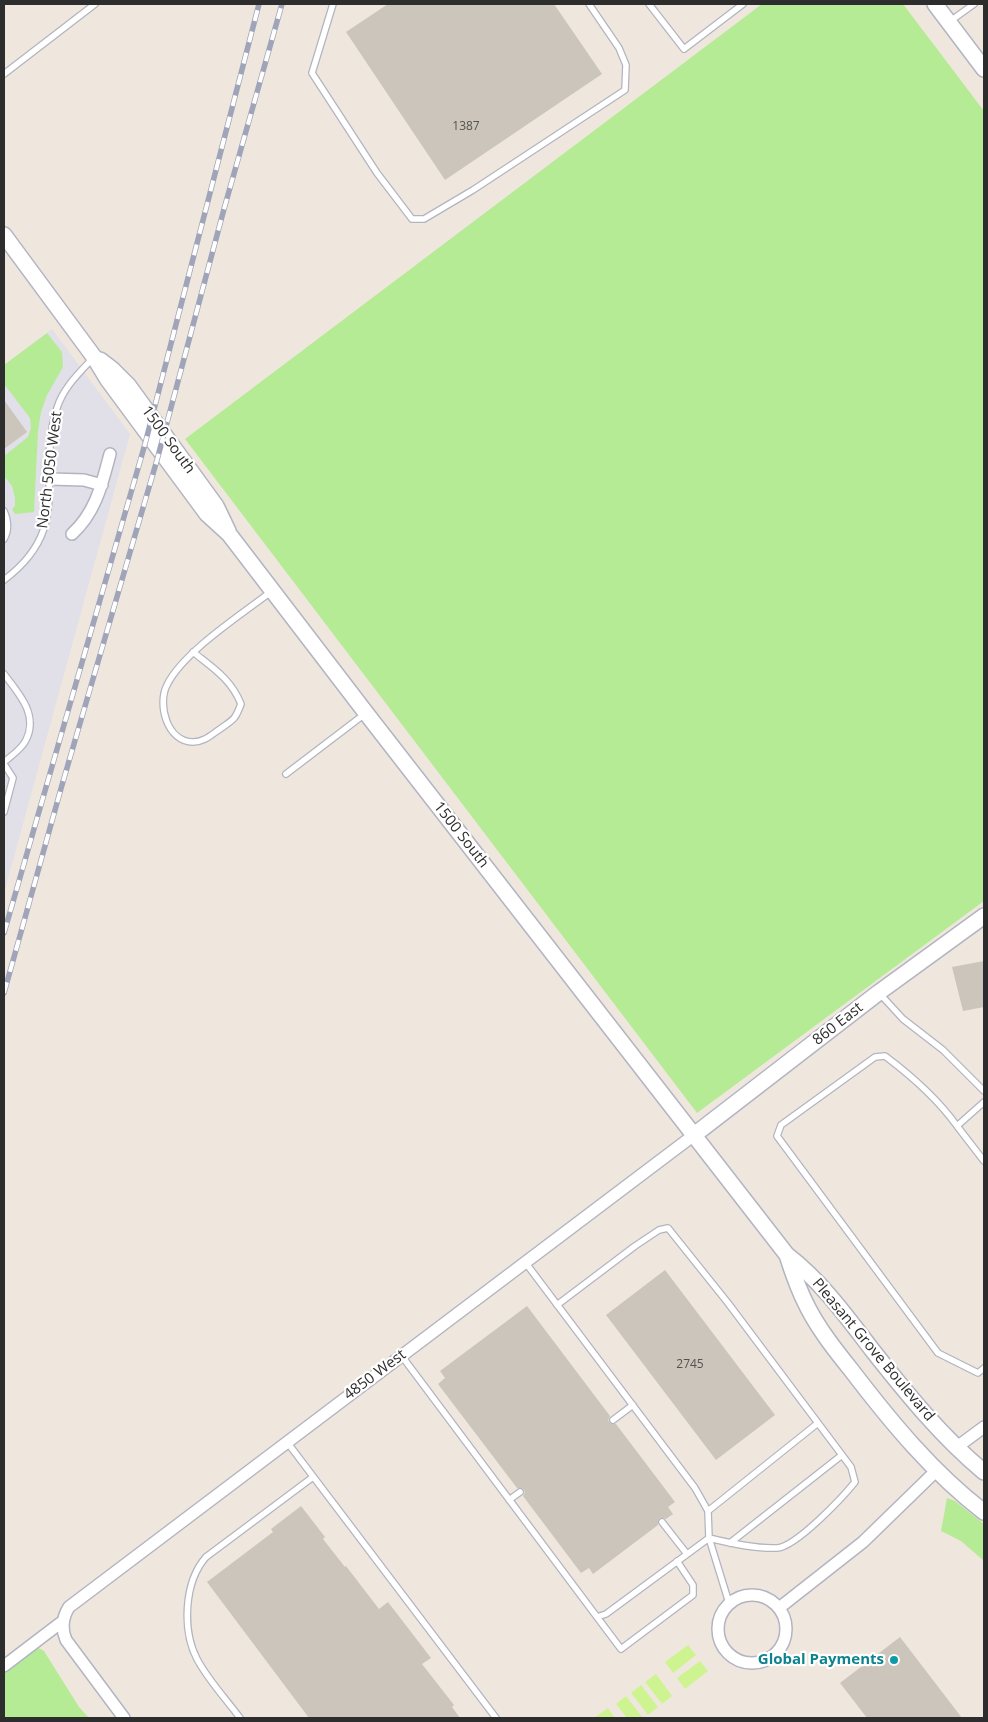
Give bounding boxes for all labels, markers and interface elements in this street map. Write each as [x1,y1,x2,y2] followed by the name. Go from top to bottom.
[452,120,480,134] house number: 1387
[137,403,199,477] street label: 1500 South
[34,410,66,530] street label: North 5050 West
[430,798,492,872] street label: 1500 South
[809,999,867,1049] street label: 860 East
[808,1275,938,1425] street label: Pleasant Grove Boulevard
[340,1346,410,1404] street label: 4850 West
[676,1358,704,1372] house number: 2745
[758,1651,884,1669] place label: Global Payments
[888,1654,900,1666] marker: Global Payments

